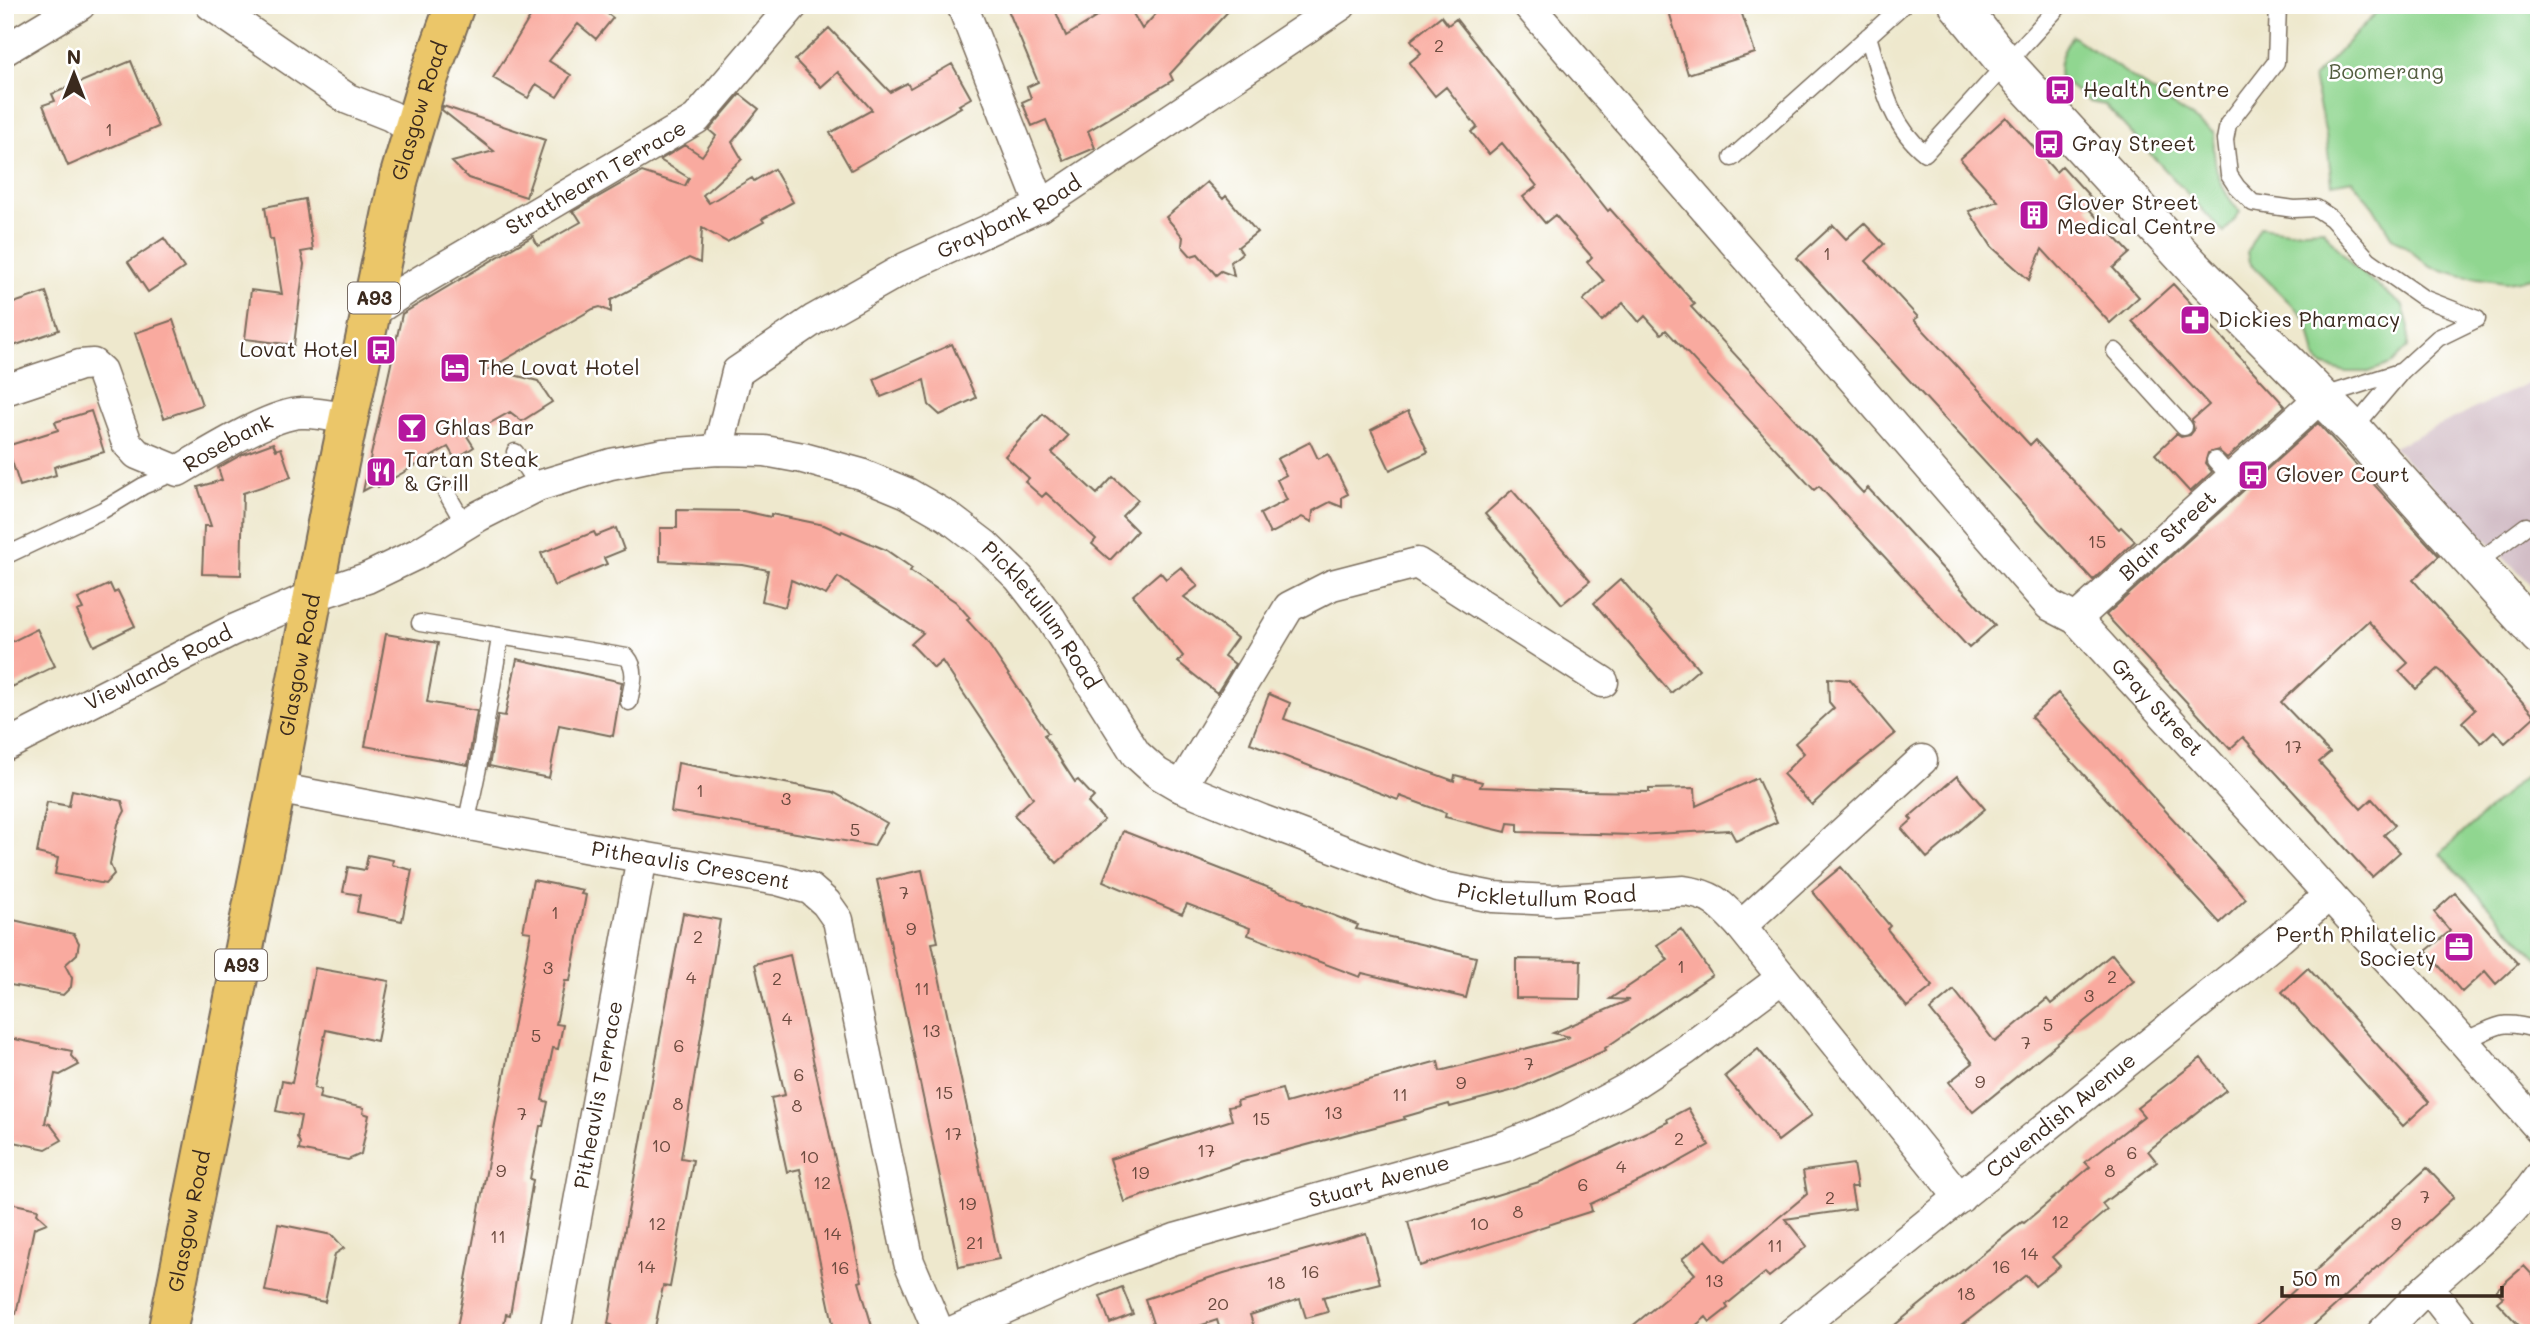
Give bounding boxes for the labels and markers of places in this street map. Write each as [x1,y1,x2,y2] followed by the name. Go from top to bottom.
[2043,73,2077,107] bus stop icon: Health Centre
[2083,75,2230,102] place label: Health Centre
[2032,127,2066,161] bus stop icon: Gray Street
[2072,129,2196,156] place label: Gray Street
[2057,188,2216,239] place label: Glover Street Medical Centre
[2017,198,2051,232] building icon: Glover Street Medical Centre
[2178,303,2212,337] pharmacy icon: Dickies Pharmacy
[2218,305,2400,332] place label: Dickies Pharmacy
[364,333,398,367] bus stop icon: Lovat Hotel
[239,335,358,362] place label: Lovat Hotel
[438,351,472,385] hotel icon: The Lovat Hotel
[478,353,640,380] place label: The Lovat Hotel
[395,411,429,445] bar icon: Ghlas Bar
[435,413,534,440] place label: Ghlas Bar
[404,445,538,496] place label: Tartan Steak & Grill
[364,455,398,489] restaurant icon: Tartan Steak & Grill
[2236,458,2270,492] bus stop icon: Glover Court
[2276,460,2409,487] place label: Glover Court
[2276,920,2436,971] place label: Perth Philatelic Society
[2442,930,2476,964] office icon: Perth Philatelic Society

